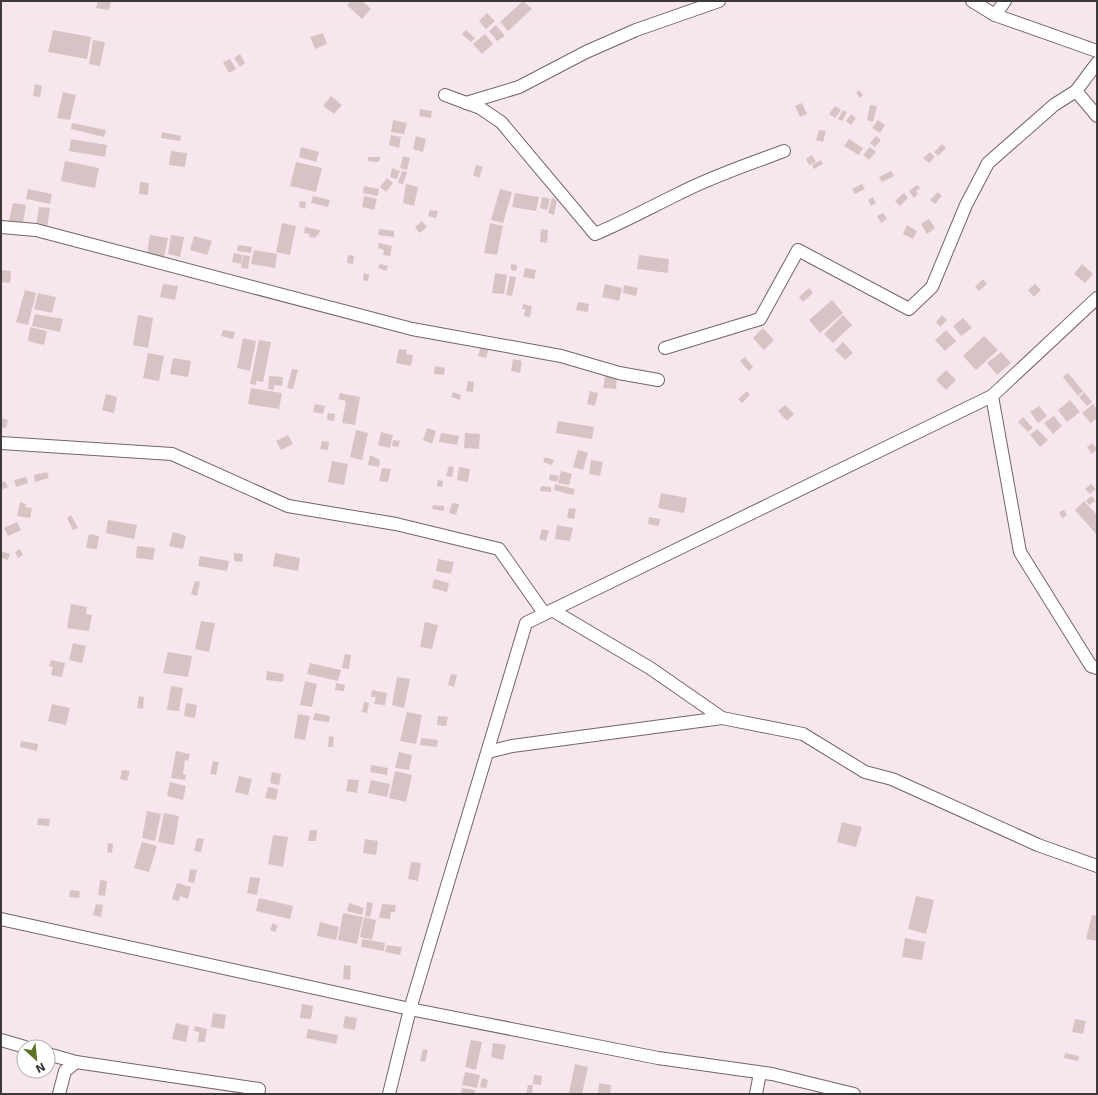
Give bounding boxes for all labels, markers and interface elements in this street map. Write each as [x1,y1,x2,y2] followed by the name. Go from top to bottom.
[16,1039,56,1079] north arrow
[33,1060,47,1075] text: N

